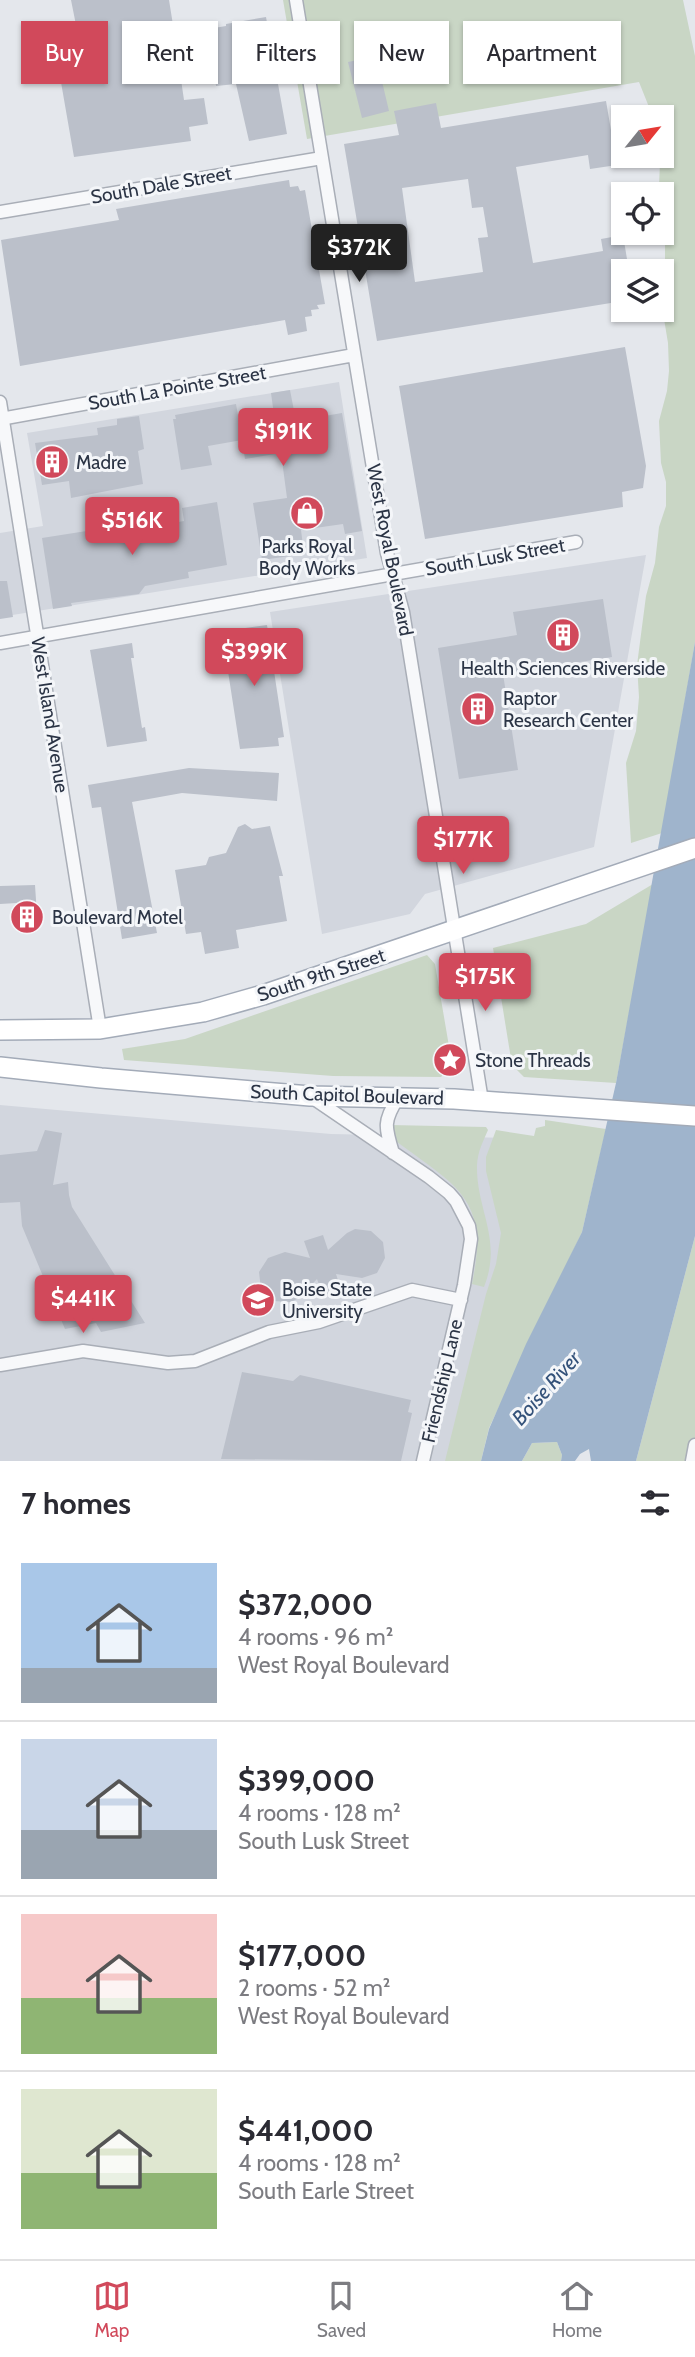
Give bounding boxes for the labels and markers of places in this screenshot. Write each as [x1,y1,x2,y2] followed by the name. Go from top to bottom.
[310,224,408,284] pin: $372K
[234,408,332,468] pin: $191K
[33,443,71,481] building icon: Madre
[76,451,127,474] place label: Madre
[288,494,326,532] shop icon: Parks Royal Body Works
[83,498,181,557] pin: $516K
[259,535,355,580] place label: Parks Royal Body Works
[544,616,582,654] building icon: Health Sciences Riverside
[205,628,303,688] pin: $399K
[461,657,665,680] place label: Health Sciences Riverside
[503,687,633,732] place label: Raptor Research Center
[459,690,497,728] building icon: Raptor Research Center
[414,816,512,876] pin: $177K
[8,898,46,936] building icon: Boulevard Motel
[52,906,183,929] place label: Boulevard Motel
[436,954,534,1013] pin: $175K
[431,1041,469,1079] place icon: Stone Threads
[475,1049,591,1072] place label: Stone Threads
[34,1276,132,1335] pin: $441K
[282,1278,372,1323] place label: Boise State University
[239,1281,277,1319] school or university icon: Boise State University

